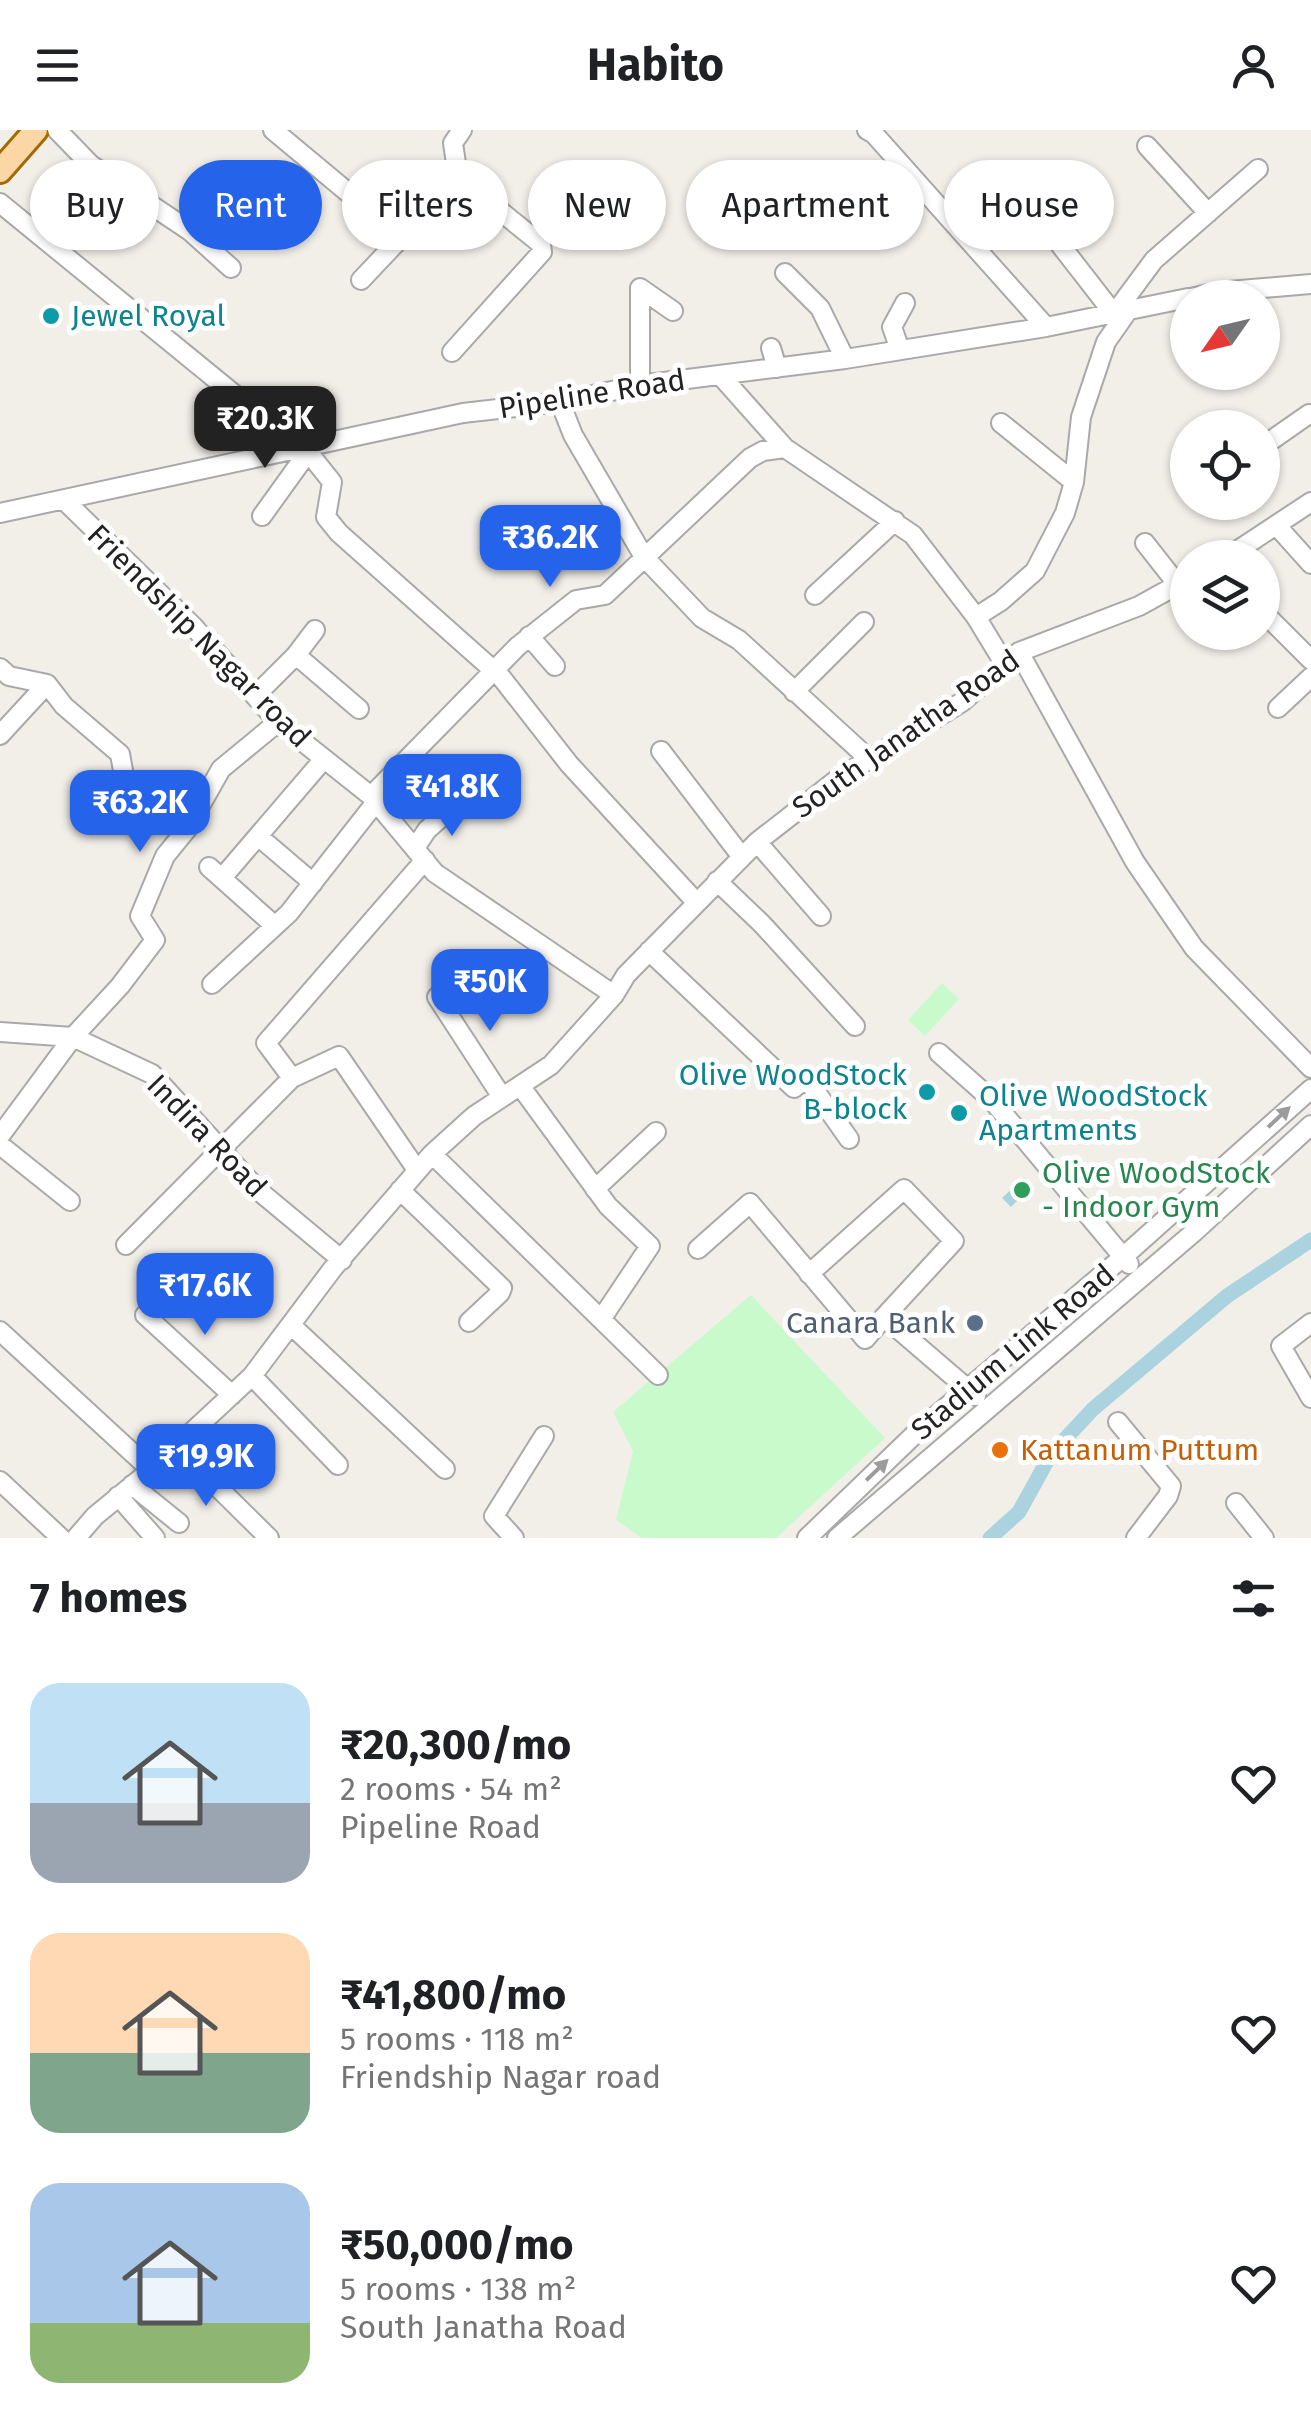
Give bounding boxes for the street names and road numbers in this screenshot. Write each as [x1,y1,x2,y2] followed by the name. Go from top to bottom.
[496,361,688,427] street label: Pipeline Road
[80,517,318,755] street label: Friendship Nagar road
[786,642,1026,826] street label: South Janatha Road
[140,1067,274,1205] street label: Indira Road
[904,1256,1122,1448] street label: Stadium Link Road

